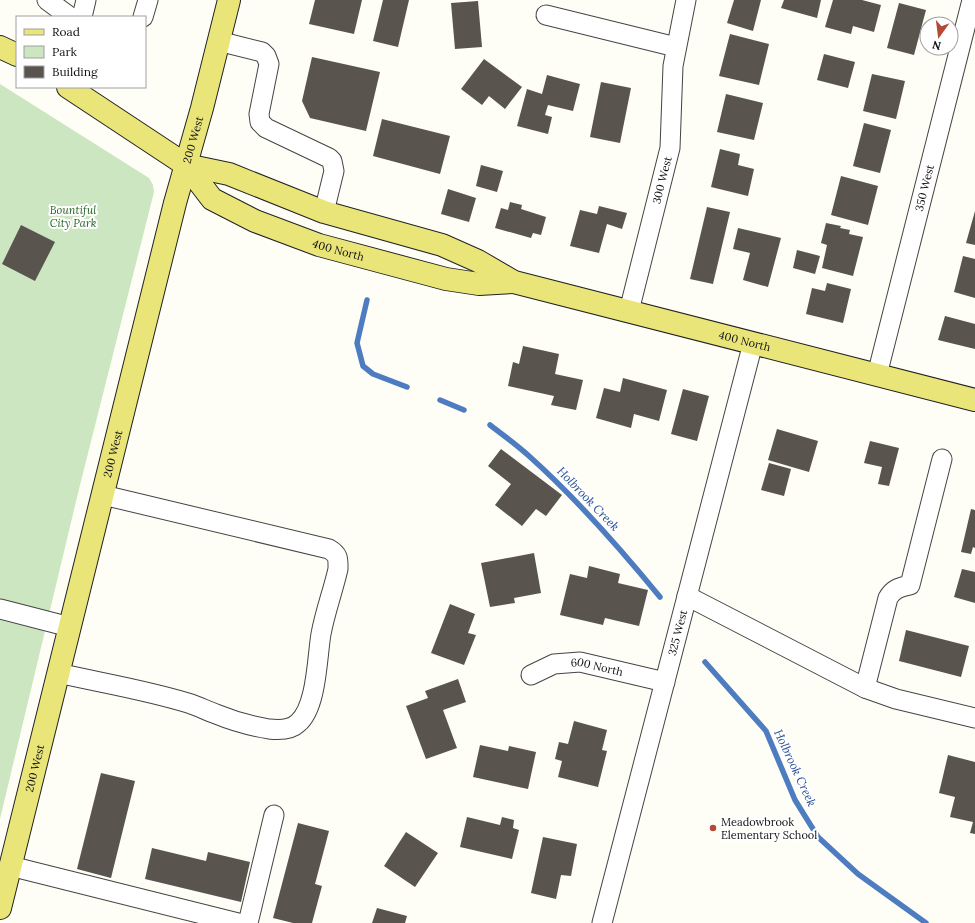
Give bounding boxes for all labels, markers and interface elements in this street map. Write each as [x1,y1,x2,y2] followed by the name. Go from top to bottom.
[16,16,146,88] legend
[919,16,959,56] north arrow
[52,24,80,39] text: Road
[930,38,942,54] text: N
[52,44,78,59] text: Park
[52,64,98,79] text: Building
[180,114,206,165] street label: 200 West
[649,154,675,205] street label: 300 West
[912,162,937,213] street label: 350 West
[50,203,97,230] park label: Bountiful City Park
[311,236,366,264] street label: 400 North
[717,328,773,355] street label: 400 North
[100,428,126,479] street label: 200 West
[554,463,623,534] water label: Holbrook Creek
[665,608,690,657] street label: 325 West
[570,655,625,679] street label: 600 North
[771,727,820,809] water label: Holbrook Creek
[22,742,47,793] street label: 200 West
[721,815,817,842] place label: Meadowbrook Elementary School
[708,823,718,833] marker: Meadowbrook Elementary School

